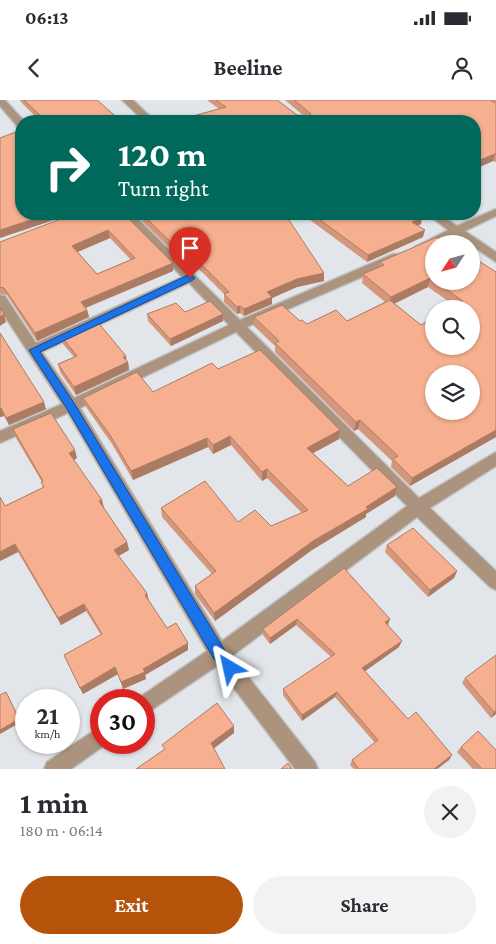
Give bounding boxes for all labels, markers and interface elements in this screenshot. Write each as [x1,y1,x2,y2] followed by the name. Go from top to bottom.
[25,7,69,28] text: 06:13
[20,54,48,82] icon: back
[448,54,476,82] icon: person
[213,55,283,80] text: Beeline
[35,135,100,200] icon: right
[118,135,207,174] text: 120 m
[118,176,209,201] text: Turn right
[169,227,211,278] pin
[176,234,204,262] icon: arrive
[425,235,480,290] north arrow
[425,235,480,420] map controls
[425,300,480,355] button: search
[425,365,480,420] button: layers
[203,641,255,693] position arrow
[90,689,155,754] speed limit sign: 30
[36,702,59,729] text: 21
[35,727,60,741] text: km/h
[20,786,88,819] text: 1 min
[424,786,476,838] button: close
[20,822,103,839] text: 180 m · 06:14
[20,876,243,934] button: Exit
[253,876,476,934] button: Share

